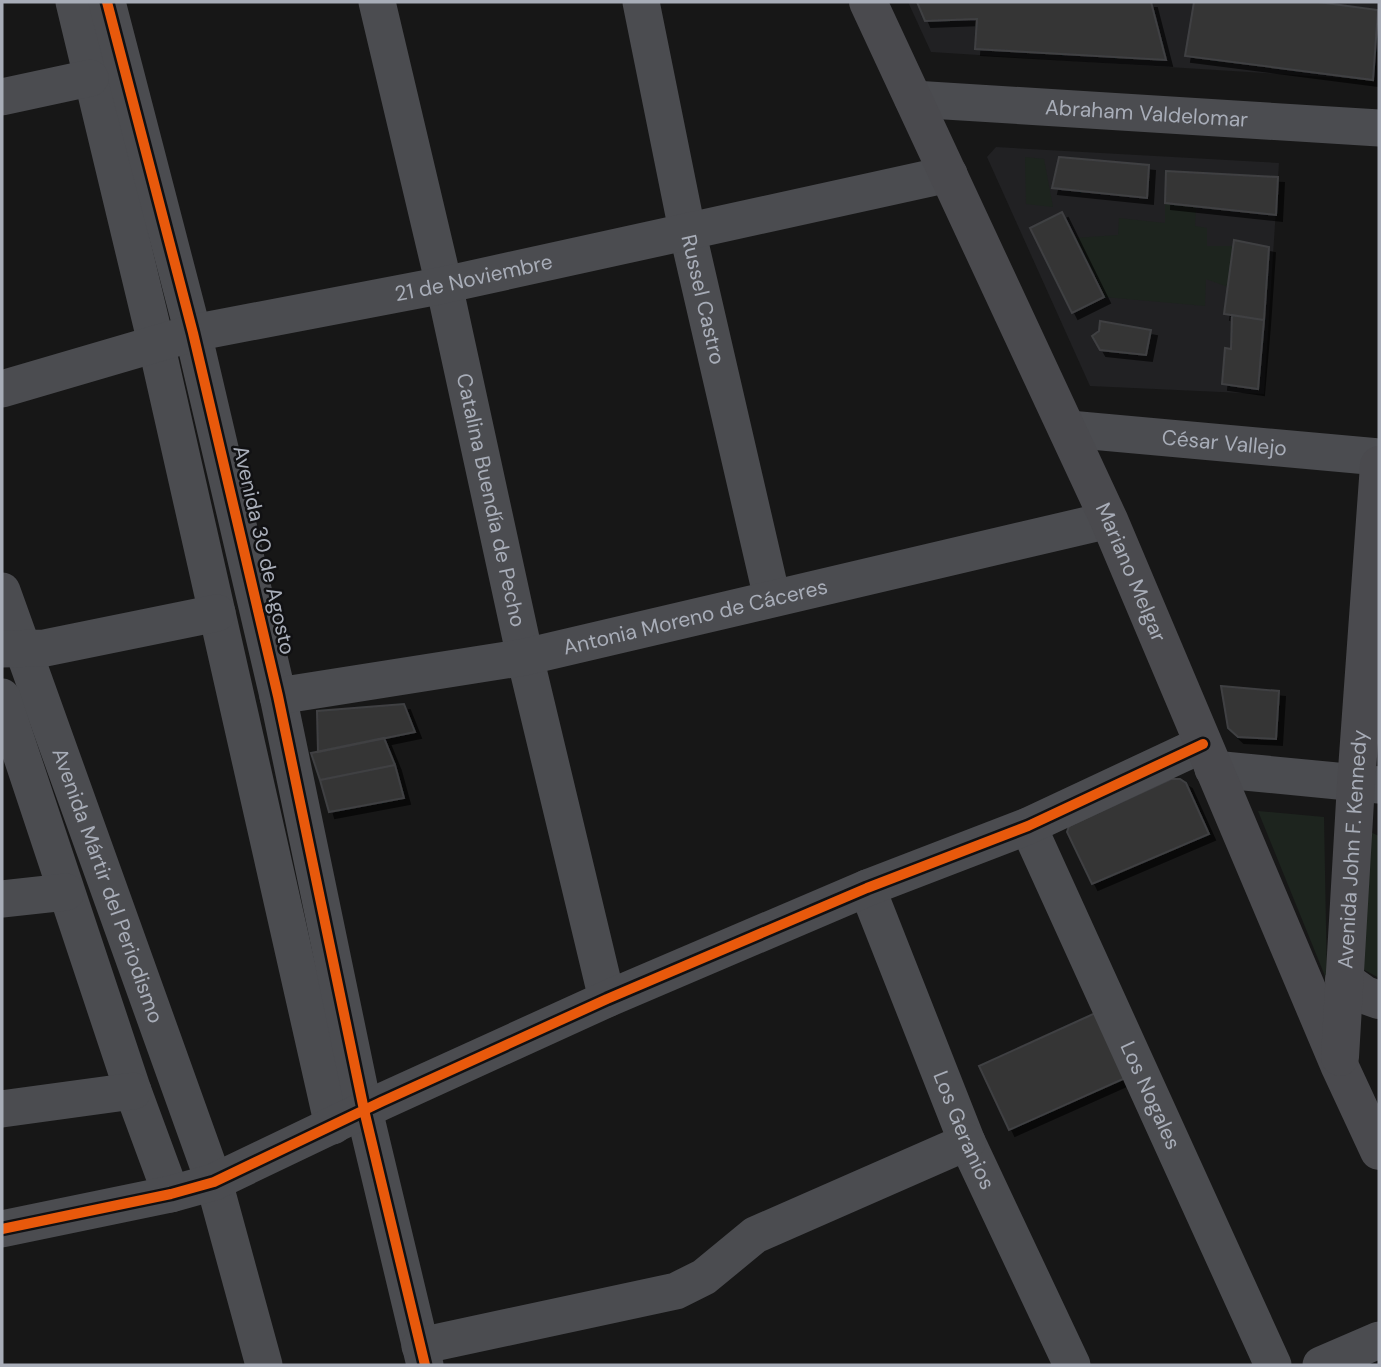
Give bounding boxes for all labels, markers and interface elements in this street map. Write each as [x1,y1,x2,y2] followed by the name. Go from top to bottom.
[1044,93,1249,134] street label: Abraham Valdelomar
[675,232,732,367] street label: Russel Castro
[392,248,555,308] street label: 21 de Noviembre
[450,371,532,630] street label: Catalina Buendía de Pecho
[1161,423,1288,463] street label: César Vallejo
[226,443,302,657] street label: Avenida 30 de Agosto
[1089,498,1173,646] street label: Mariano Melgar
[560,572,830,662] street label: Antonia Moreno de Cáceres
[1331,729,1374,970] street label: Avenida John F. Kennedy
[45,744,170,1027] street label: Avenida Mártir del Periodismo
[1114,1037,1187,1154] street label: Los Nogales
[926,1067,1001,1194] street label: Los Geranios

